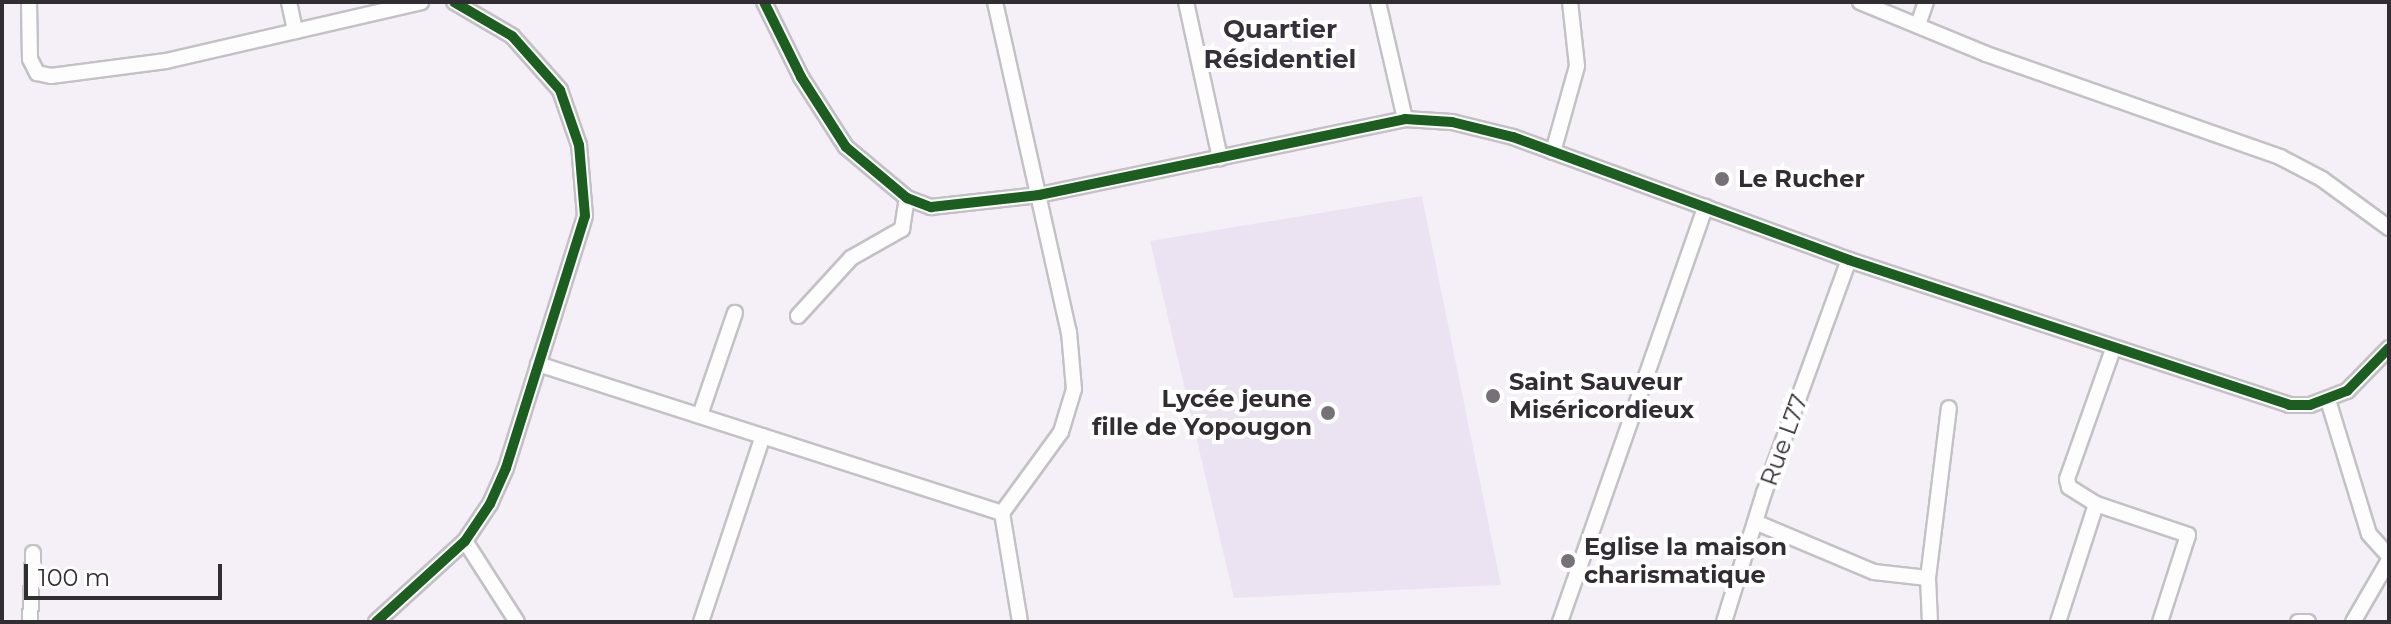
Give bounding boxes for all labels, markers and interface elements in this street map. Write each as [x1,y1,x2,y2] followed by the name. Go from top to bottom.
[1204,14,1356,76] district label: Quartier Résidentiel
[1738,165,1865,193] place label: Le Rucher
[1713,170,1731,188] marker: Le Rucher
[1509,368,1694,424] place label: Saint Sauveur Miséricordieux
[1092,385,1312,441] place label: Lycée jeune fille de Yopougon
[1484,387,1502,405] marker: Saint Sauveur Miséricordieux
[1754,390,1814,490] street label: Rue L77
[1319,404,1337,422] marker: Lycée jeune fille de Yopougon
[1584,533,1787,589] place label: Eglise la maison charismatique
[28,548,226,598] scale bar
[1559,552,1577,570] marker: Eglise la maison charismatique
[38,563,110,592] text: 100 m

